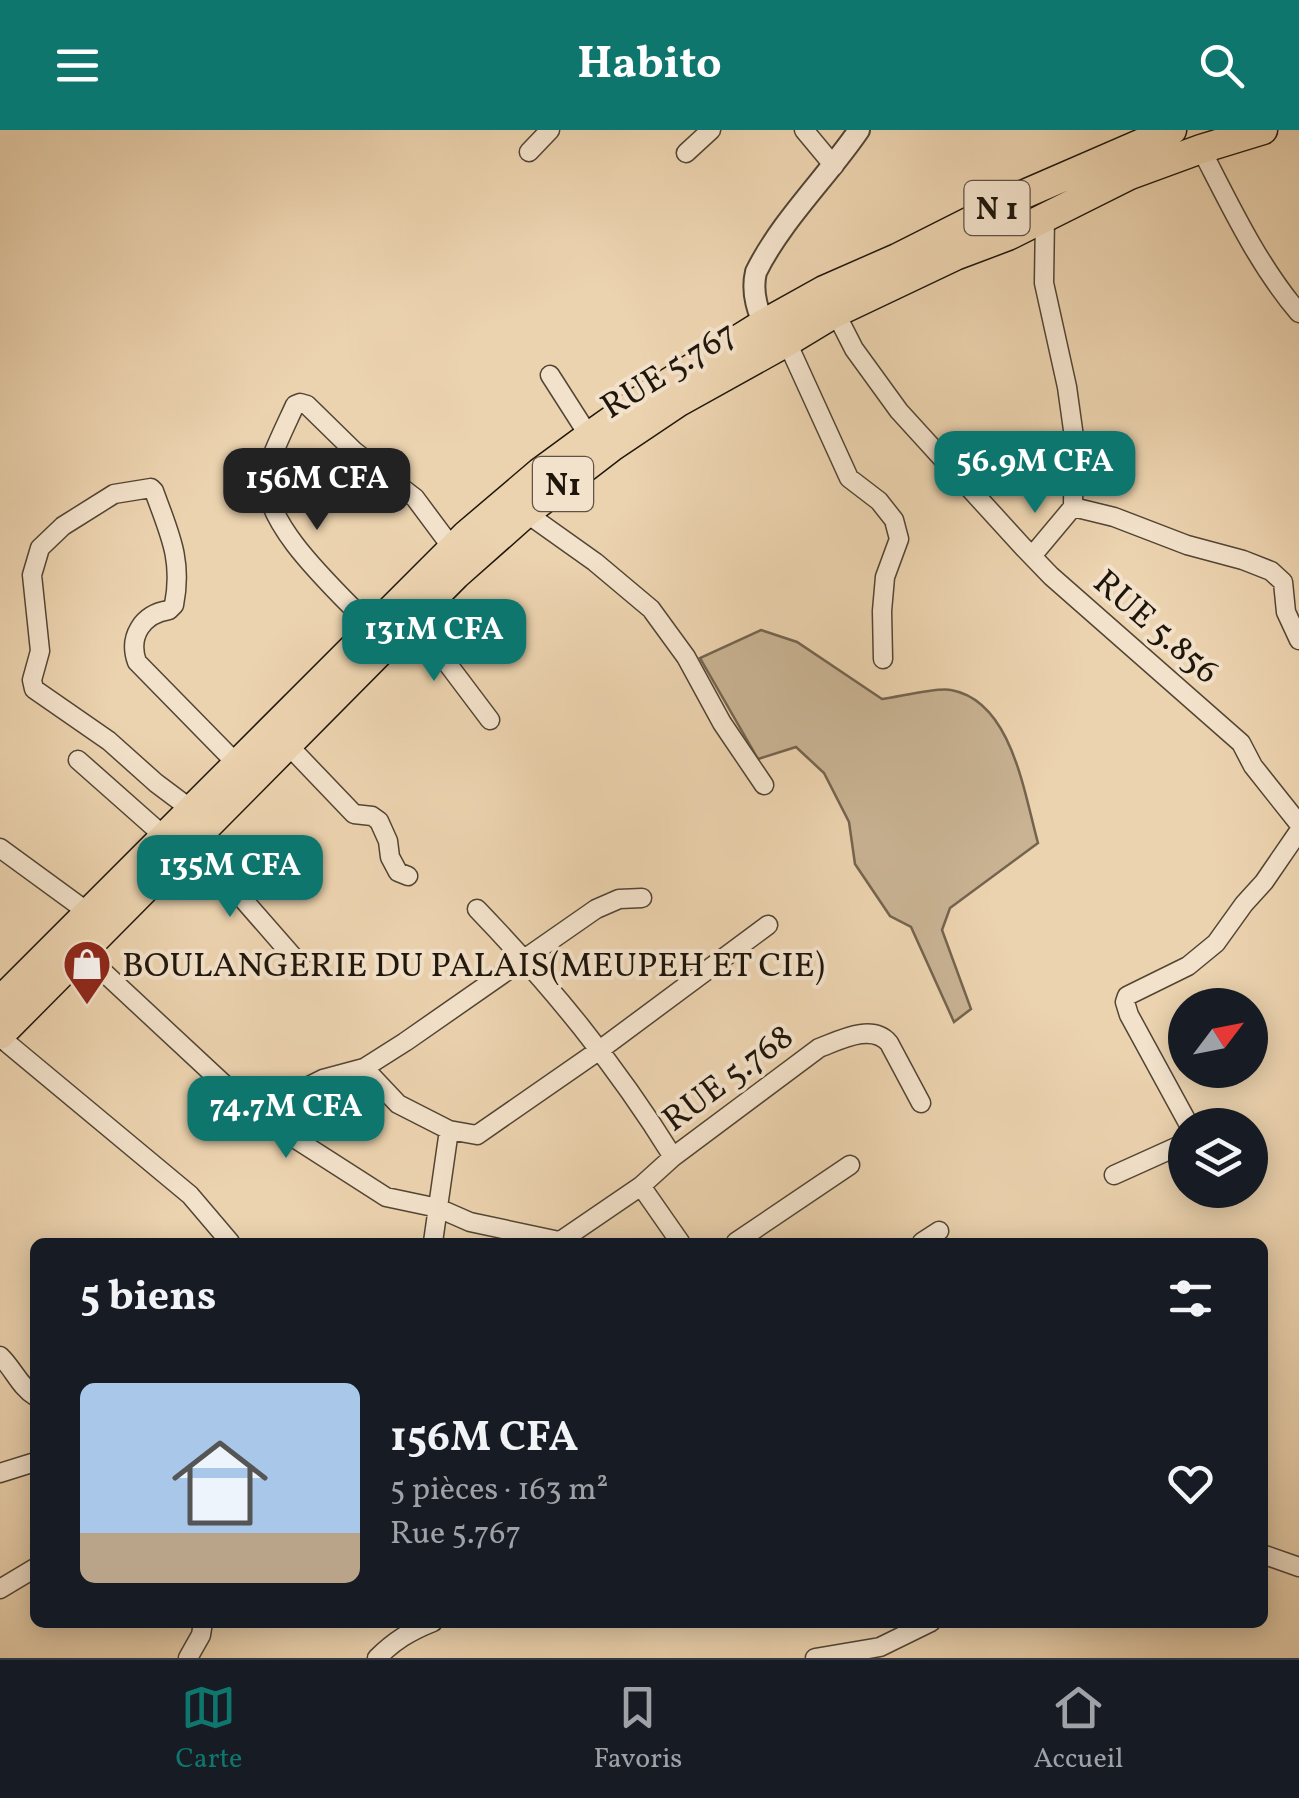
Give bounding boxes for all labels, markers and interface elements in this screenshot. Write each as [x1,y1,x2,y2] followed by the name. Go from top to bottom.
[577,34,722,97] text: Habito
[50,38,105,93] icon: menu
[1194,38,1249,93] icon: search
[964,181,1030,235] road number: N 1
[593,311,747,432] street label: RUE 5.767
[921,431,1149,516] pin: 56.9M CFA
[956,441,1114,485] text: 56.9M CFA
[214,448,420,533] pin: 156M CFA
[533,457,593,511] road number: N1
[245,458,389,502] text: 156M CFA
[1082,560,1228,696] street label: RUE 5.856
[331,599,537,684] pin: 131M CFA
[364,609,504,653] text: 131M CFA
[127,835,333,920] pin: 135M CFA
[159,845,301,889] text: 135M CFA
[61,938,113,1006] shop icon: BOULANGERIE DU PALAIS(MEUPEH ET CIE)
[122,943,825,991] place label: BOULANGERIE DU PALAIS(MEUPEH ET CIE)
[1168,988,1268,1088] north arrow
[1168,988,1268,1208] map controls
[653,1014,804,1144] street label: RUE 5.768
[172,1076,400,1161] pin: 74.7M CFA
[209,1086,363,1130] text: 74.7M CFA
[1168,1108,1268,1208] button: layers
[80,1269,216,1328] text: 5 biens
[1163,1271,1218,1326] icon: filters
[390,1410,578,1469] text: 156M CFA
[160,1423,280,1543] icon: home
[1163,1456,1218,1511] icon: heart
[390,1469,608,1513] text: 5 pièces · 163 m²
[390,1513,521,1557] text: Rue 5.767
[176,1680,242,1779] tab: Carte
[593,1680,682,1779] tab: Favoris
[1033,1680,1123,1779] tab: Accueil

